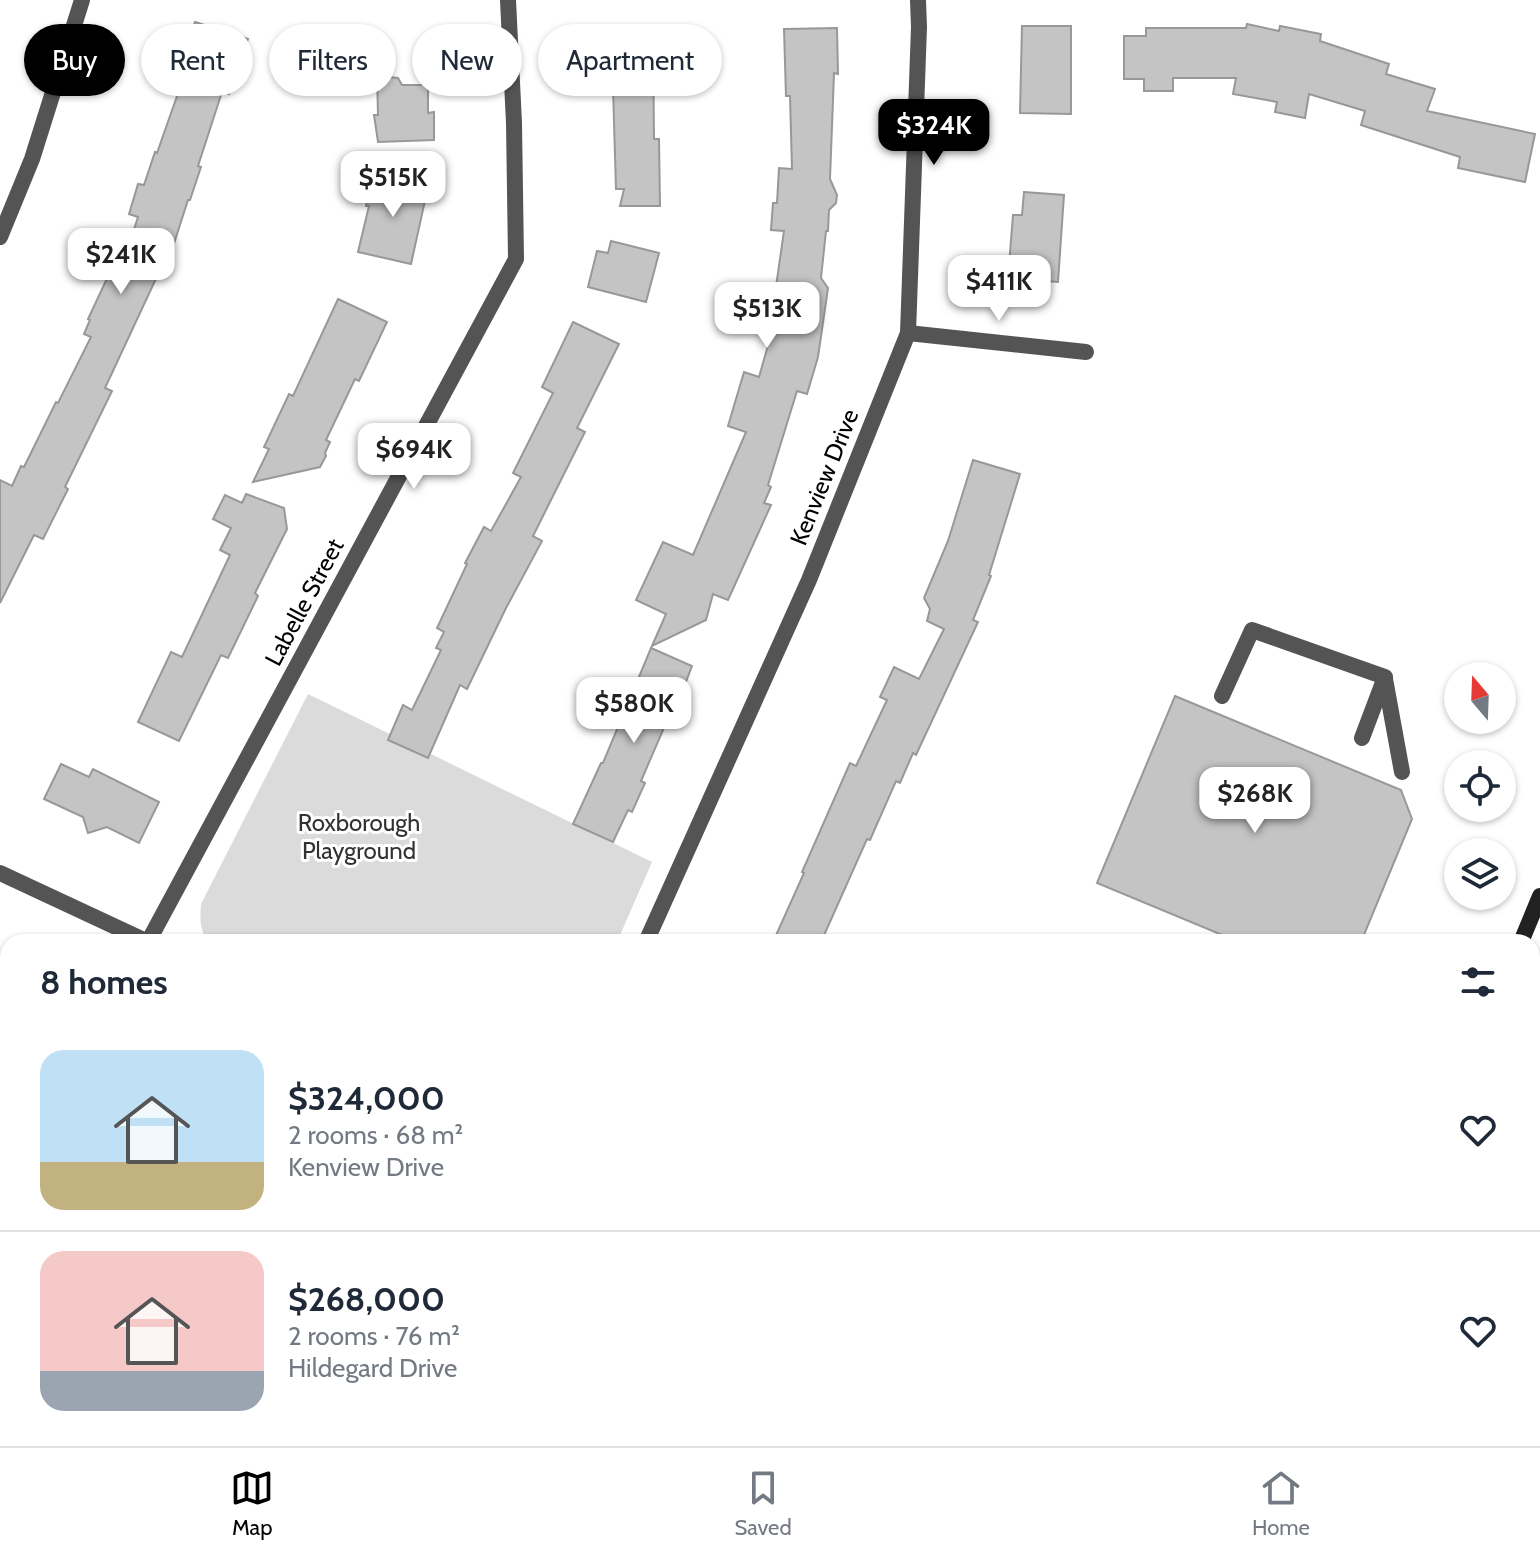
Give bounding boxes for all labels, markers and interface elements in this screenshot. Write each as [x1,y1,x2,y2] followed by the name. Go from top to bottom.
[24,24,125,96] chip: Buy
[141,24,253,96] chip: Rent
[269,24,396,96] chip: Filters
[412,24,522,96] chip: New
[538,24,722,96] chip: Apartment
[878,99,990,167] pin: $324K
[896,109,972,141] text: $324K
[337,151,449,219] pin: $515K
[359,161,427,193] text: $515K
[65,228,177,296] pin: $241K
[86,238,156,270] text: $241K
[943,255,1055,323] pin: $411K
[966,265,1032,297] text: $411K
[711,282,823,350] pin: $513K
[733,292,801,324] text: $513K
[784,405,864,549] street label: Kenview Drive
[358,423,470,491] pin: $694K
[376,433,452,465] text: $694K
[258,534,350,670] street label: Labelle Street
[1444,662,1516,734] north arrow
[1444,662,1516,910] map controls
[578,677,690,745] pin: $580K
[594,687,674,719] text: $580K
[1444,750,1516,822] button: locate
[1199,767,1311,835] pin: $268K
[1217,777,1293,809] text: $268K
[298,808,420,865] park label: Roxborough Playground
[1444,838,1516,910] button: layers
[1456,960,1500,1004] icon: filters
[40,961,168,1003] text: 8 homes
[288,1077,445,1119] text: $324,000
[104,1082,200,1178] icon: home
[1456,1108,1500,1152] icon: heart
[288,1119,463,1151] text: 2 rooms · 68 m²
[288,1151,444,1183] text: Kenview Drive
[288,1278,445,1320] text: $268,000
[104,1283,200,1379] icon: home
[1456,1309,1500,1353] icon: heart
[288,1320,460,1352] text: 2 rooms · 76 m²
[288,1352,457,1384] text: Hildegard Drive
[230,1466,274,1541] tab: Map
[734,1466,792,1541] tab: Saved
[1252,1466,1310,1541] tab: Home

